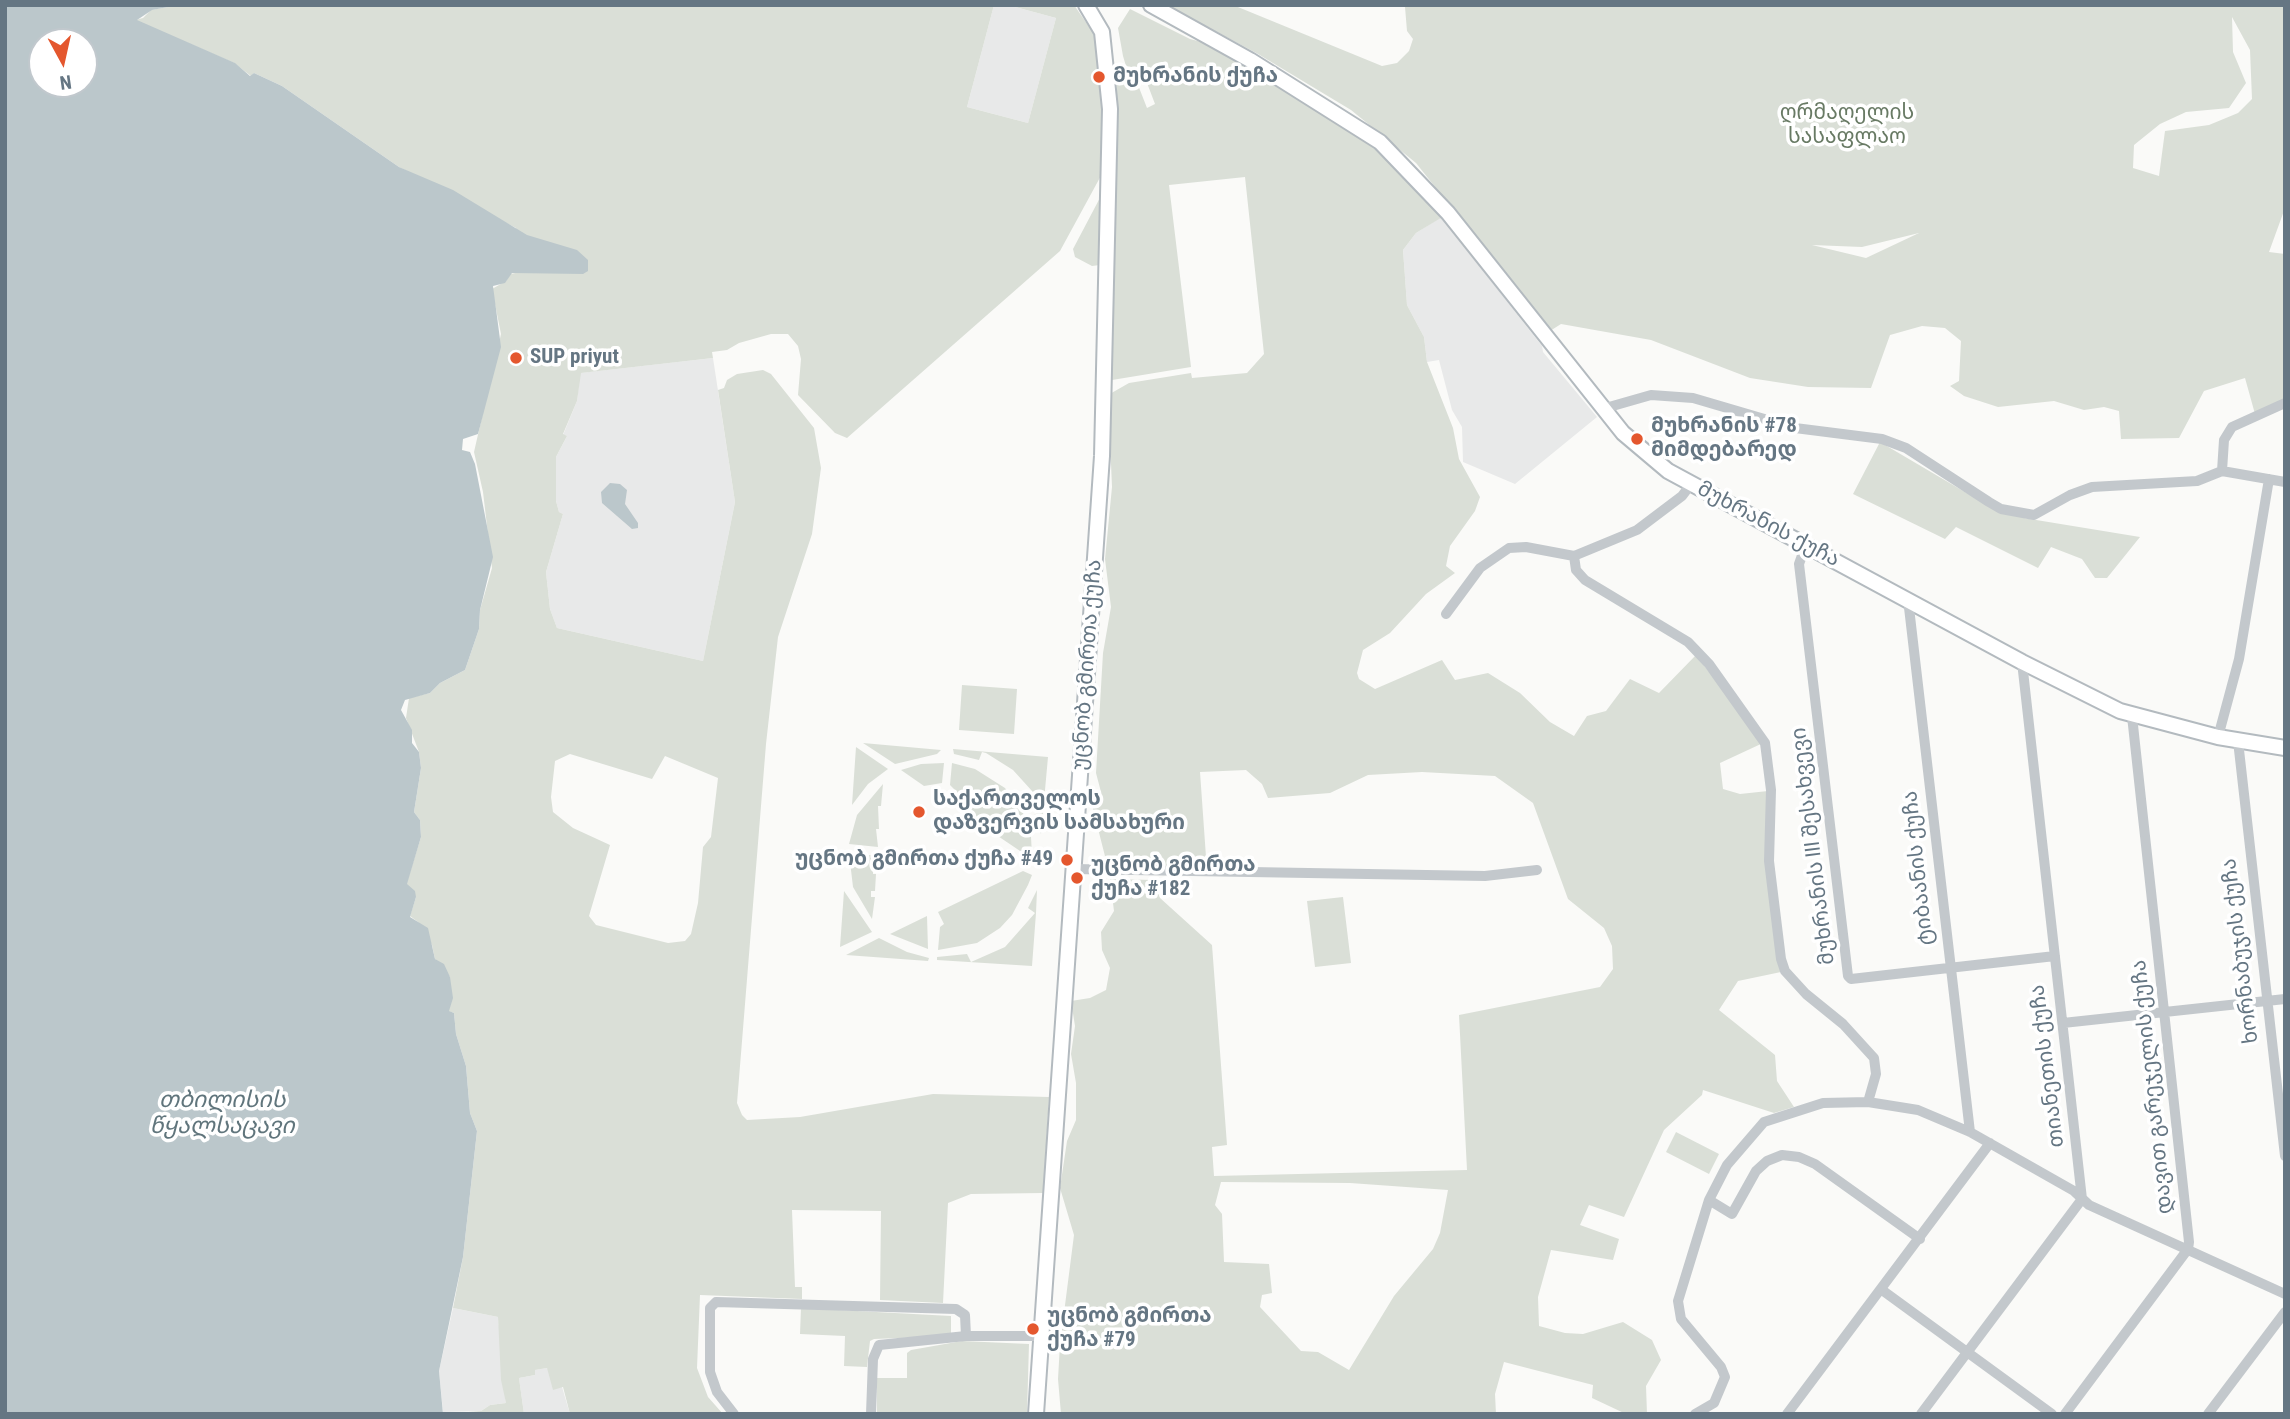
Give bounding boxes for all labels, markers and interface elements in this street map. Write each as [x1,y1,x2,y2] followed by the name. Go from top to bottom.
[28,28,98,98] north arrow
[1113,64,1278,90] place label: მუხრანის ქუჩა
[1091,69,1107,85] marker: მუხრანის ქუჩა
[58,70,73,95] text: N
[1780,101,1914,151] park label: ღრმაღელის სასაფლაო
[530,345,619,371] place label: SUP priyut
[508,350,524,366] marker: SUP priyut
[1651,414,1797,464] place label: მუხრანის #78 მიმდებარედ
[1629,431,1645,447] marker: მუხრანის #78 მიმდებარედ
[1693,477,1843,573] street label: მუხრანის ქუჩა
[1068,559,1108,771] street label: უცნობ გმირთა ქუჩა
[1787,726,1841,966] street label: მუხრანის III შესახვევი
[933,787,1185,837] place label: საქართველოს დაზვერვის სამსახური
[1898,789,1940,947] street label: ტიბაანის ქუჩა
[911,804,927,820] marker: საქართველოს დაზვერვის სამსახური
[795,847,1053,873] place label: უცნობ გმირთა ქუჩა #49
[1059,852,1075,868] marker: უცნობ გმირთა ქუჩა #49
[1091,853,1256,903] place label: უცნობ გმირთა ქუჩა #182
[2217,857,2265,1045] street label: ხორნაბუჯის ქუჩა
[1069,870,1085,886] marker: უცნობ გმირთა ქუჩა #182
[2127,959,2179,1215] street label: დავით გარეჯელის ქუჩა
[2025,983,2071,1149] street label: თიანეთის ქუჩა
[149,1087,295,1141] water label: თბილისის წყალსაცავი
[1047,1304,1212,1354] place label: უცნობ გმირთა ქუჩა #79
[1025,1321,1041,1337] marker: უცნობ გმირთა ქუჩა #79

